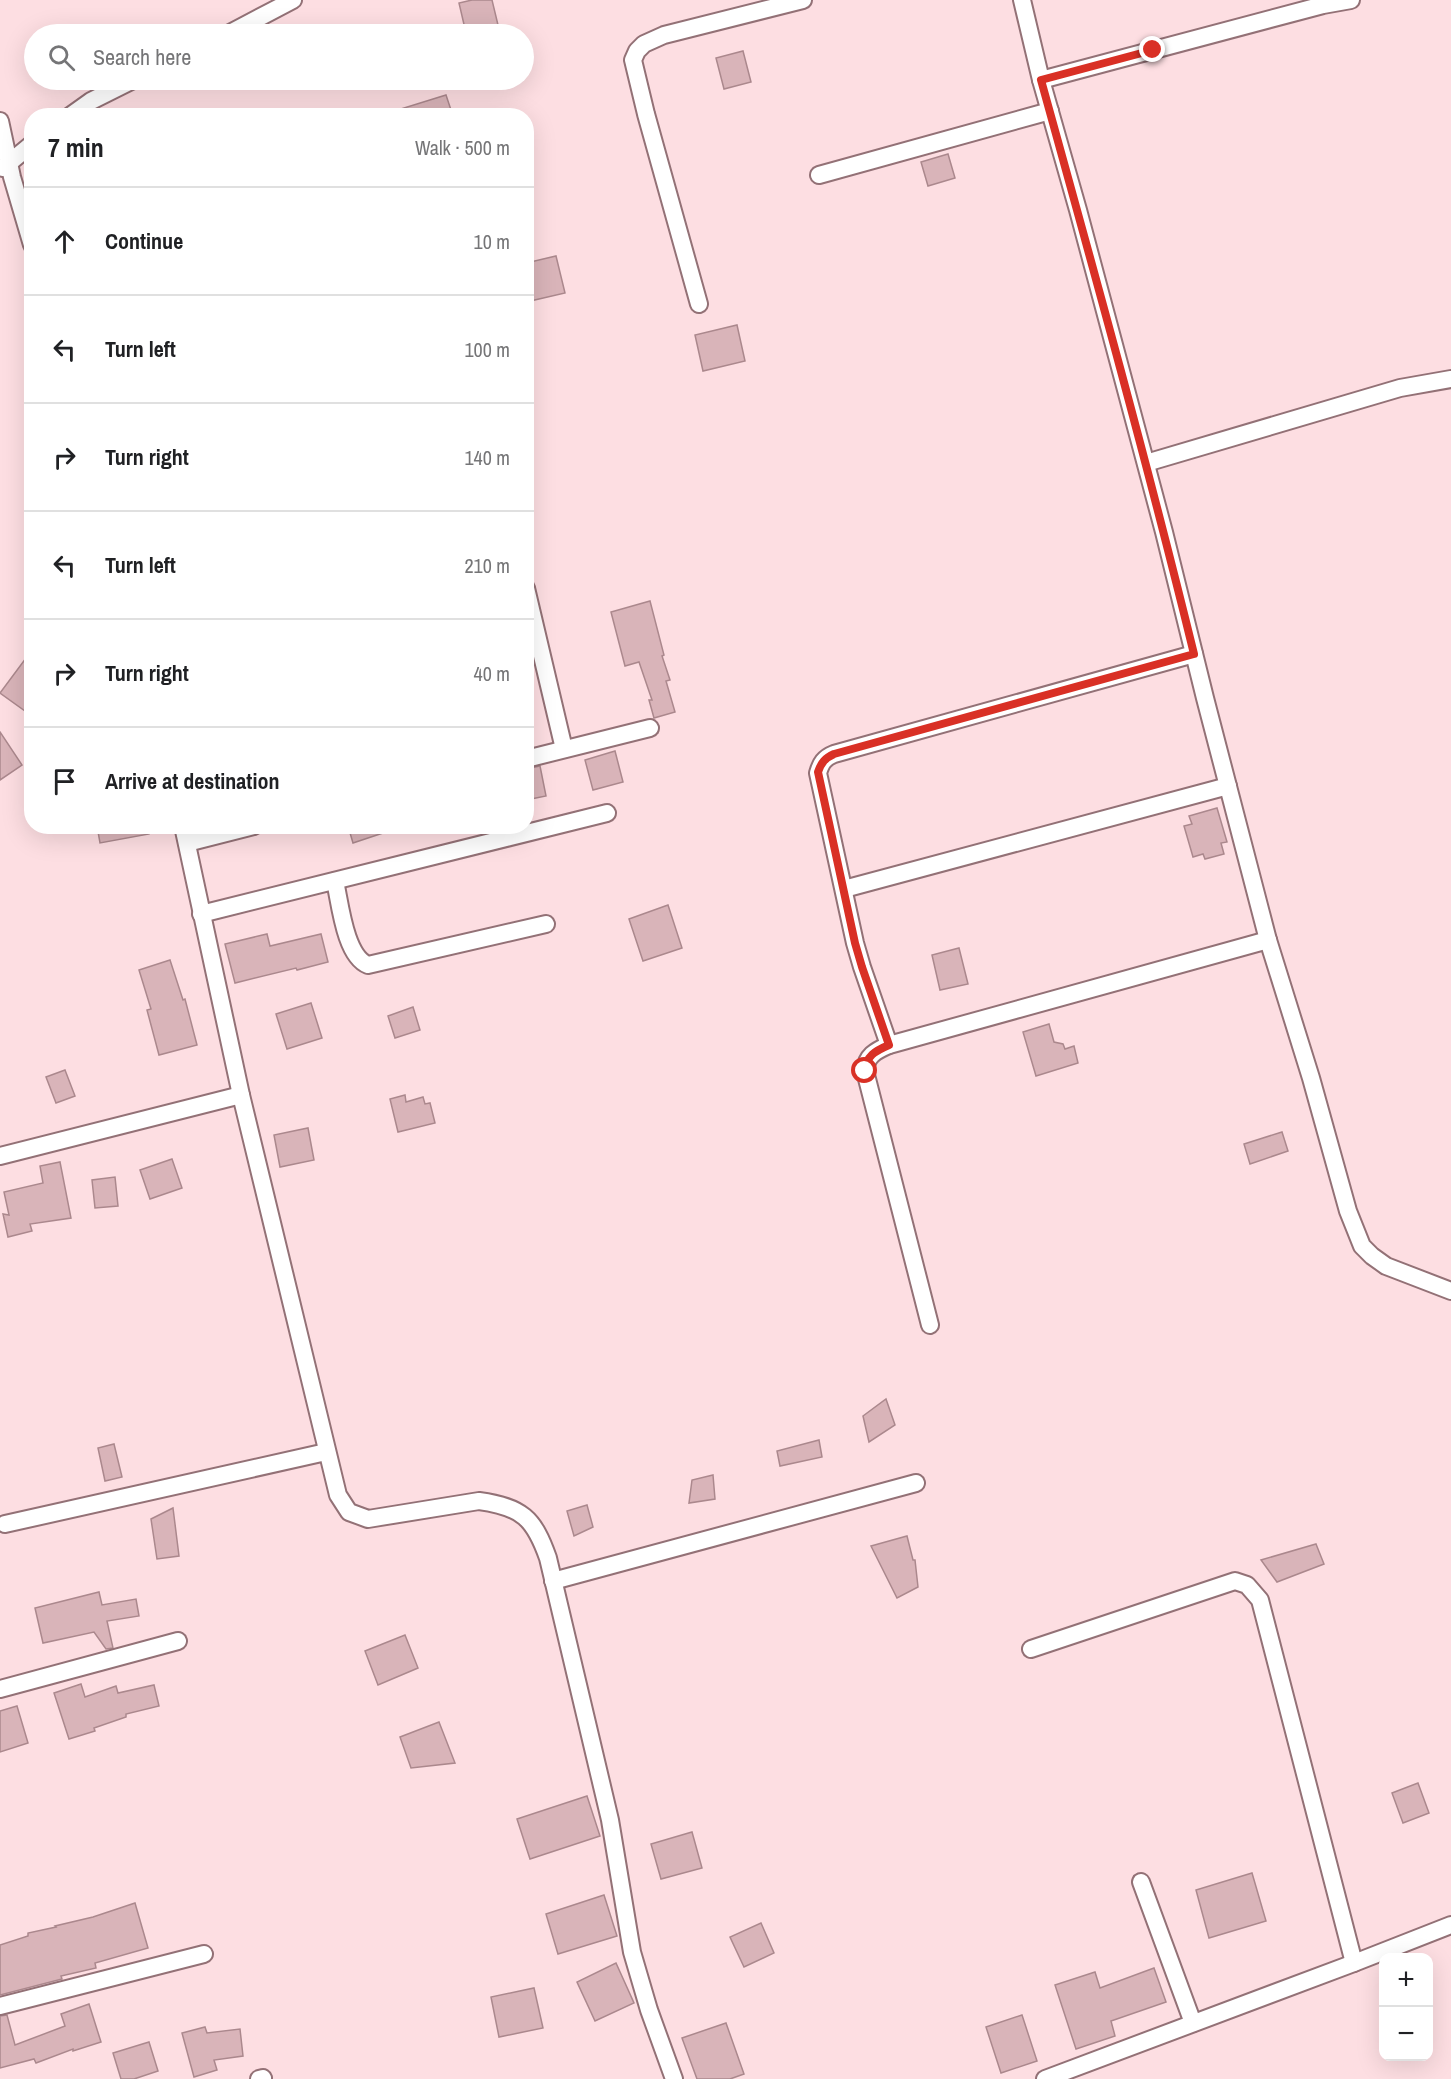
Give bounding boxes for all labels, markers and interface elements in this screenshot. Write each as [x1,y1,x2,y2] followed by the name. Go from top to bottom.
[24,24,534,90] search box
[1139,36,1165,62] route end
[45,41,78,74] icon: search
[93,42,191,72] text: Search here
[48,130,104,165] text: 7 min
[415,134,510,161] text: Walk · 500 m
[48,225,81,258] icon: ahead
[105,226,183,256] text: Continue
[474,228,510,255] text: 10 m
[48,333,81,366] icon: left
[105,334,176,364] text: Turn left
[464,336,510,363] text: 100 m
[48,441,81,474] icon: right
[105,442,189,472] text: Turn right
[464,444,510,471] text: 140 m
[48,549,81,582] icon: left
[105,550,176,580] text: Turn left
[464,552,510,579] text: 210 m
[48,657,81,690] icon: right
[105,658,189,688] text: Turn right
[474,660,510,687] text: 40 m
[48,765,81,798] icon: arrive
[105,766,279,796] text: Arrive at destination
[851,1057,877,1083] route start
[1379,1953,1433,2061] map controls
[1379,1953,1433,2007] button: +
[1379,2007,1433,2061] button: −

